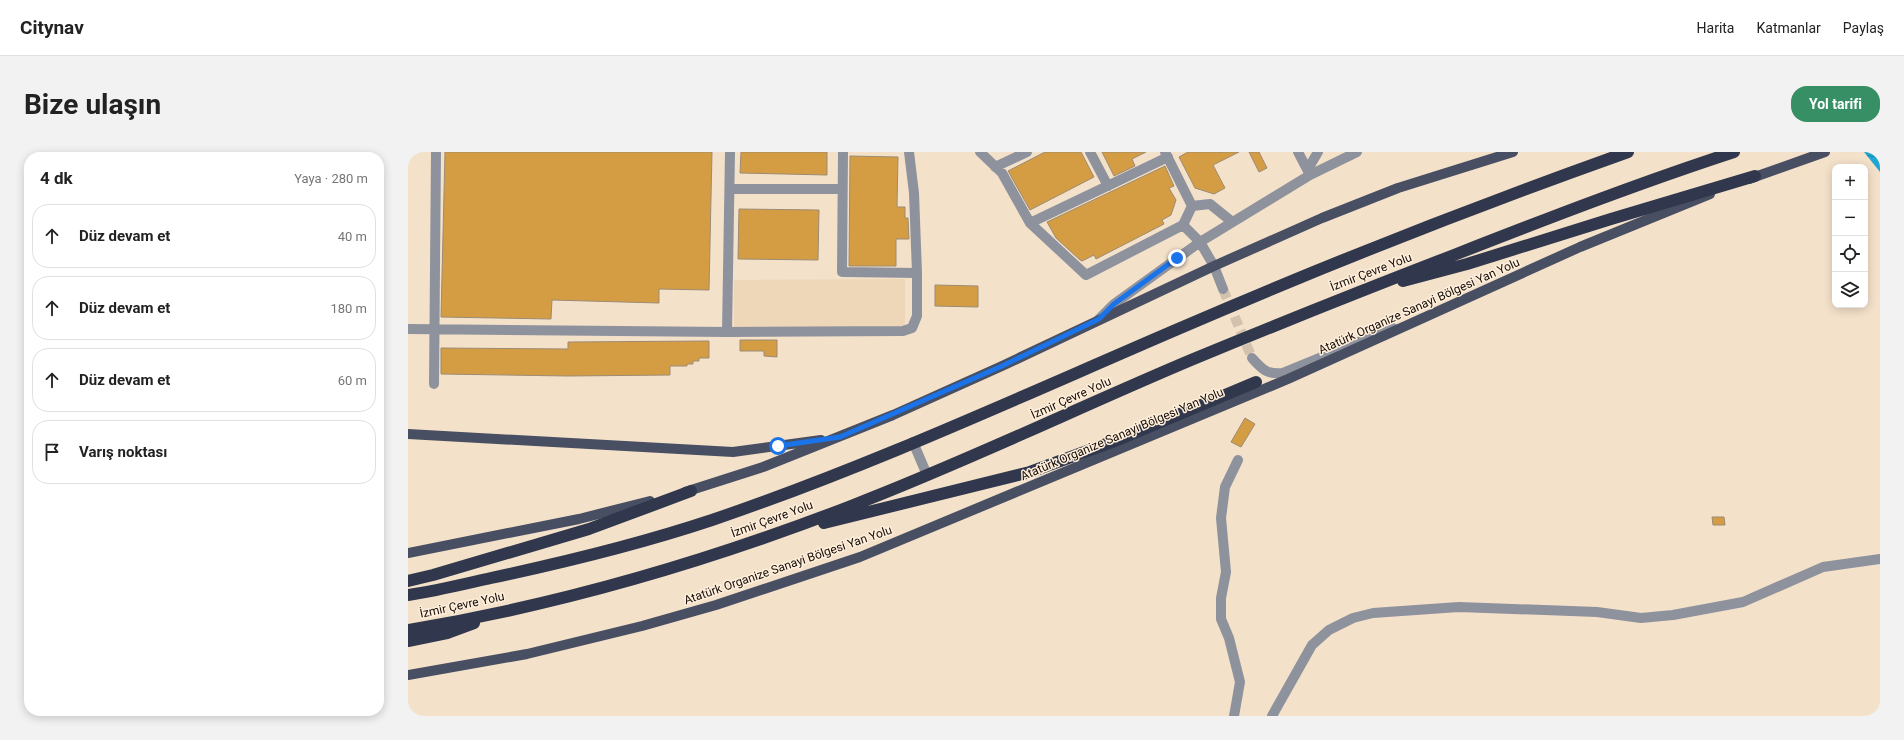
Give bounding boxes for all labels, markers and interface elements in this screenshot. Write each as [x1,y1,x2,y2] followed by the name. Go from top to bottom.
[20,16,84,39] text: Citynav
[1697,20,1734,36] text: Harita
[1756,20,1821,36] text: Katmanlar
[1843,20,1884,36] text: Paylaş
[1791,86,1880,122] button: Yol tarifi
[24,88,161,121] text: Bize ulaşın
[1832,164,1868,308] map controls
[1832,164,1868,200] button: +
[40,168,73,188] text: 4 dk
[294,171,368,186] text: Yaya · 280 m
[1832,200,1868,236] button: −
[41,225,63,247] icon: ahead
[79,227,170,245] text: Düz devam et
[338,229,367,244] text: 40 m
[1832,236,1868,272] button: locate
[1168,249,1186,267] route end
[1328,249,1414,294] street label: İzmir Çevre Yolu
[1316,255,1522,357] street label: Atatürk Organize Sanayi Bölgesi Yan Yolu
[1832,272,1868,308] button: layers
[41,297,63,319] icon: ahead
[79,299,170,317] text: Düz devam et
[330,301,367,316] text: 180 m
[41,369,63,391] icon: ahead
[79,371,170,389] text: Düz devam et
[338,373,367,388] text: 60 m
[1028,373,1113,422] street label: İzmir Çevre Yolu
[1019,385,1225,483] street label: Atatürk Organize Sanayi Bölgesi Yan Yolu
[769,437,787,455] route start
[41,441,63,463] icon: arrive
[79,443,167,461] text: Varış noktası
[729,497,815,540] street label: İzmir Çevre Yolu
[682,523,894,607] street label: Atatürk Organize Sanayi Bölgesi Yan Yolu
[418,588,506,621] street label: İzmir Çevre Yolu

